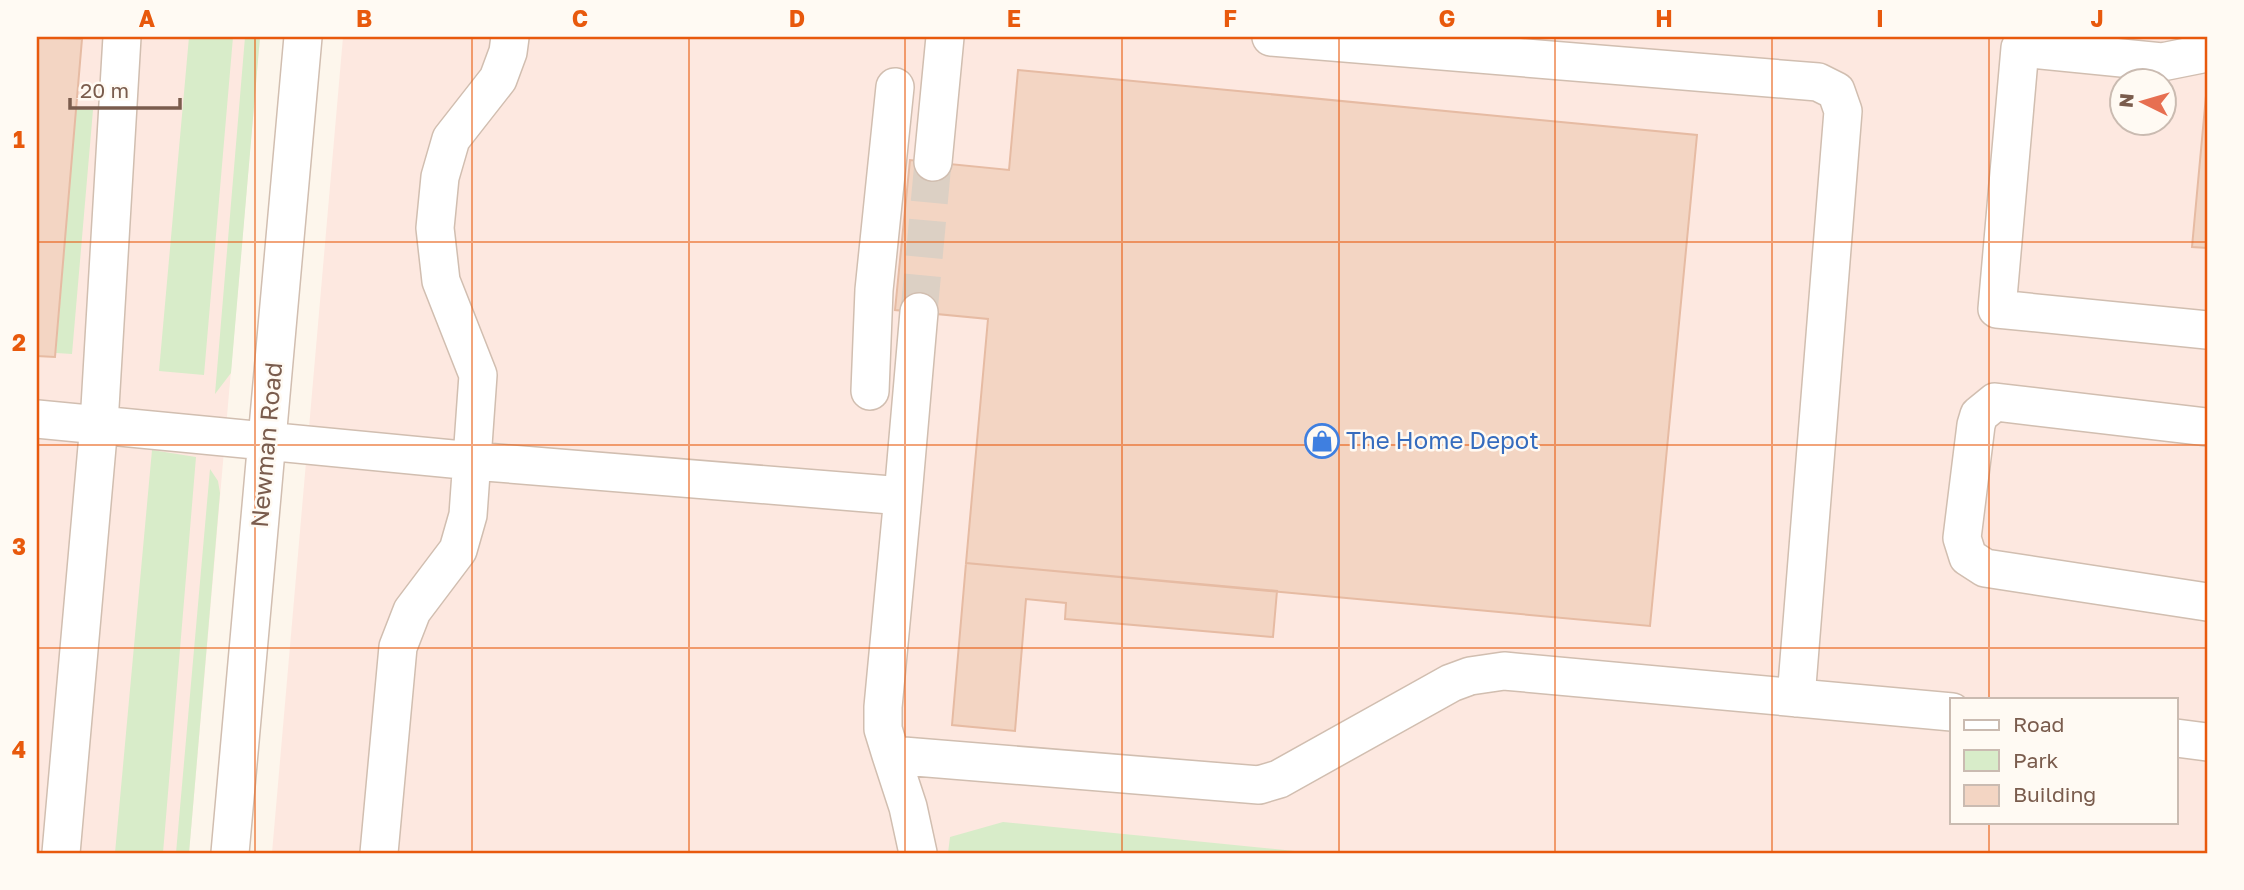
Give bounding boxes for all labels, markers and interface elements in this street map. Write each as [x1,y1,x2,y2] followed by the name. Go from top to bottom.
[139,4,156,32] text: A
[356,4,372,32] text: B
[572,4,588,32] text: C
[789,4,805,32] text: D
[1007,4,1021,32] text: E
[1223,4,1237,32] text: F
[1439,4,1455,32] text: G
[1655,4,1673,32] text: H
[1876,4,1884,32] text: I
[2090,4,2104,32] text: J
[70,66,180,110] scale bar
[2108,66,2178,136] north arrow
[80,77,129,103] text: 20 m
[2113,92,2138,109] text: N
[13,125,25,153] text: 1
[12,328,26,356] text: 2
[244,361,287,529] street label: Newman Road
[1303,422,1341,460] shop icon: The Home Depot
[1346,425,1539,454] place label: The Home Depot
[12,532,26,560] text: 3
[1950,698,2178,824] legend
[2013,711,2064,737] text: Road
[12,735,26,763] text: 4
[2013,747,2059,773] text: Park
[2013,781,2096,807] text: Building

